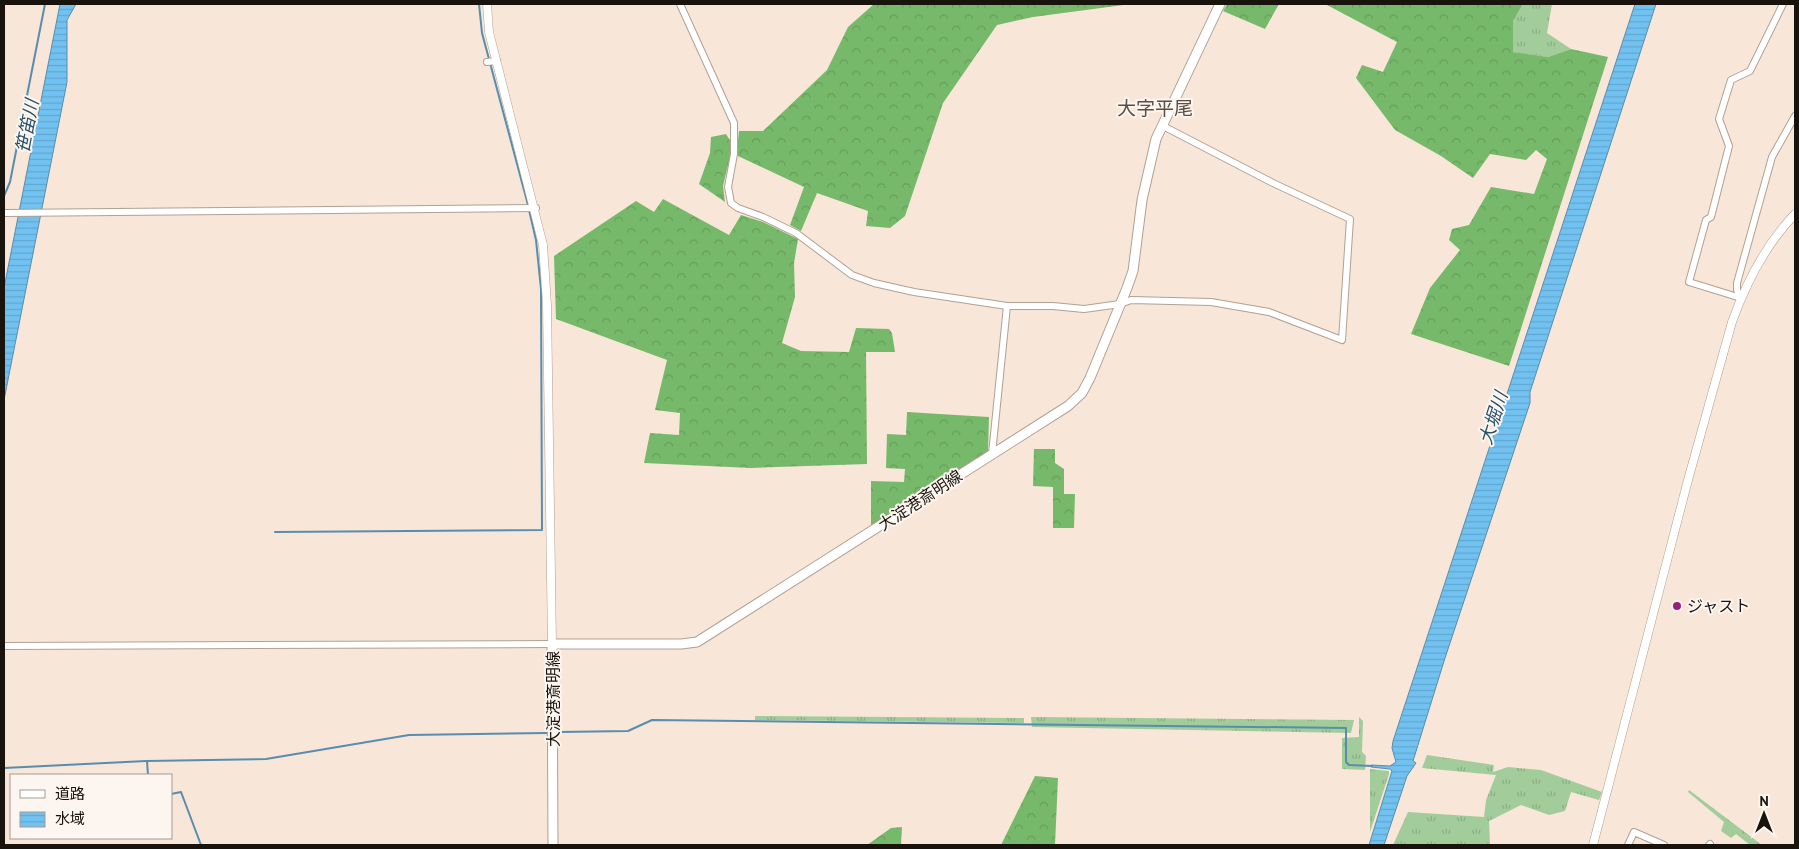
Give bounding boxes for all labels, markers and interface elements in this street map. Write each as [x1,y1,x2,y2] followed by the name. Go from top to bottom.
[11,95,44,155] water label: 笹笛川
[1117,96,1193,120] district label: 大字平尾
[1474,387,1513,447] water label: 大堀川
[874,465,966,535] street label: 大淀港斎明線
[1687,596,1750,616] place label: ジャスト
[1671,600,1683,612] marker: ジャスト
[543,651,563,747] street label: 大淀港斎明線
[10,774,172,839] legend
[55,784,85,803] text: 道路
[1739,789,1789,839] north arrow
[1759,792,1769,810] text: N
[55,809,85,828] text: 水域

